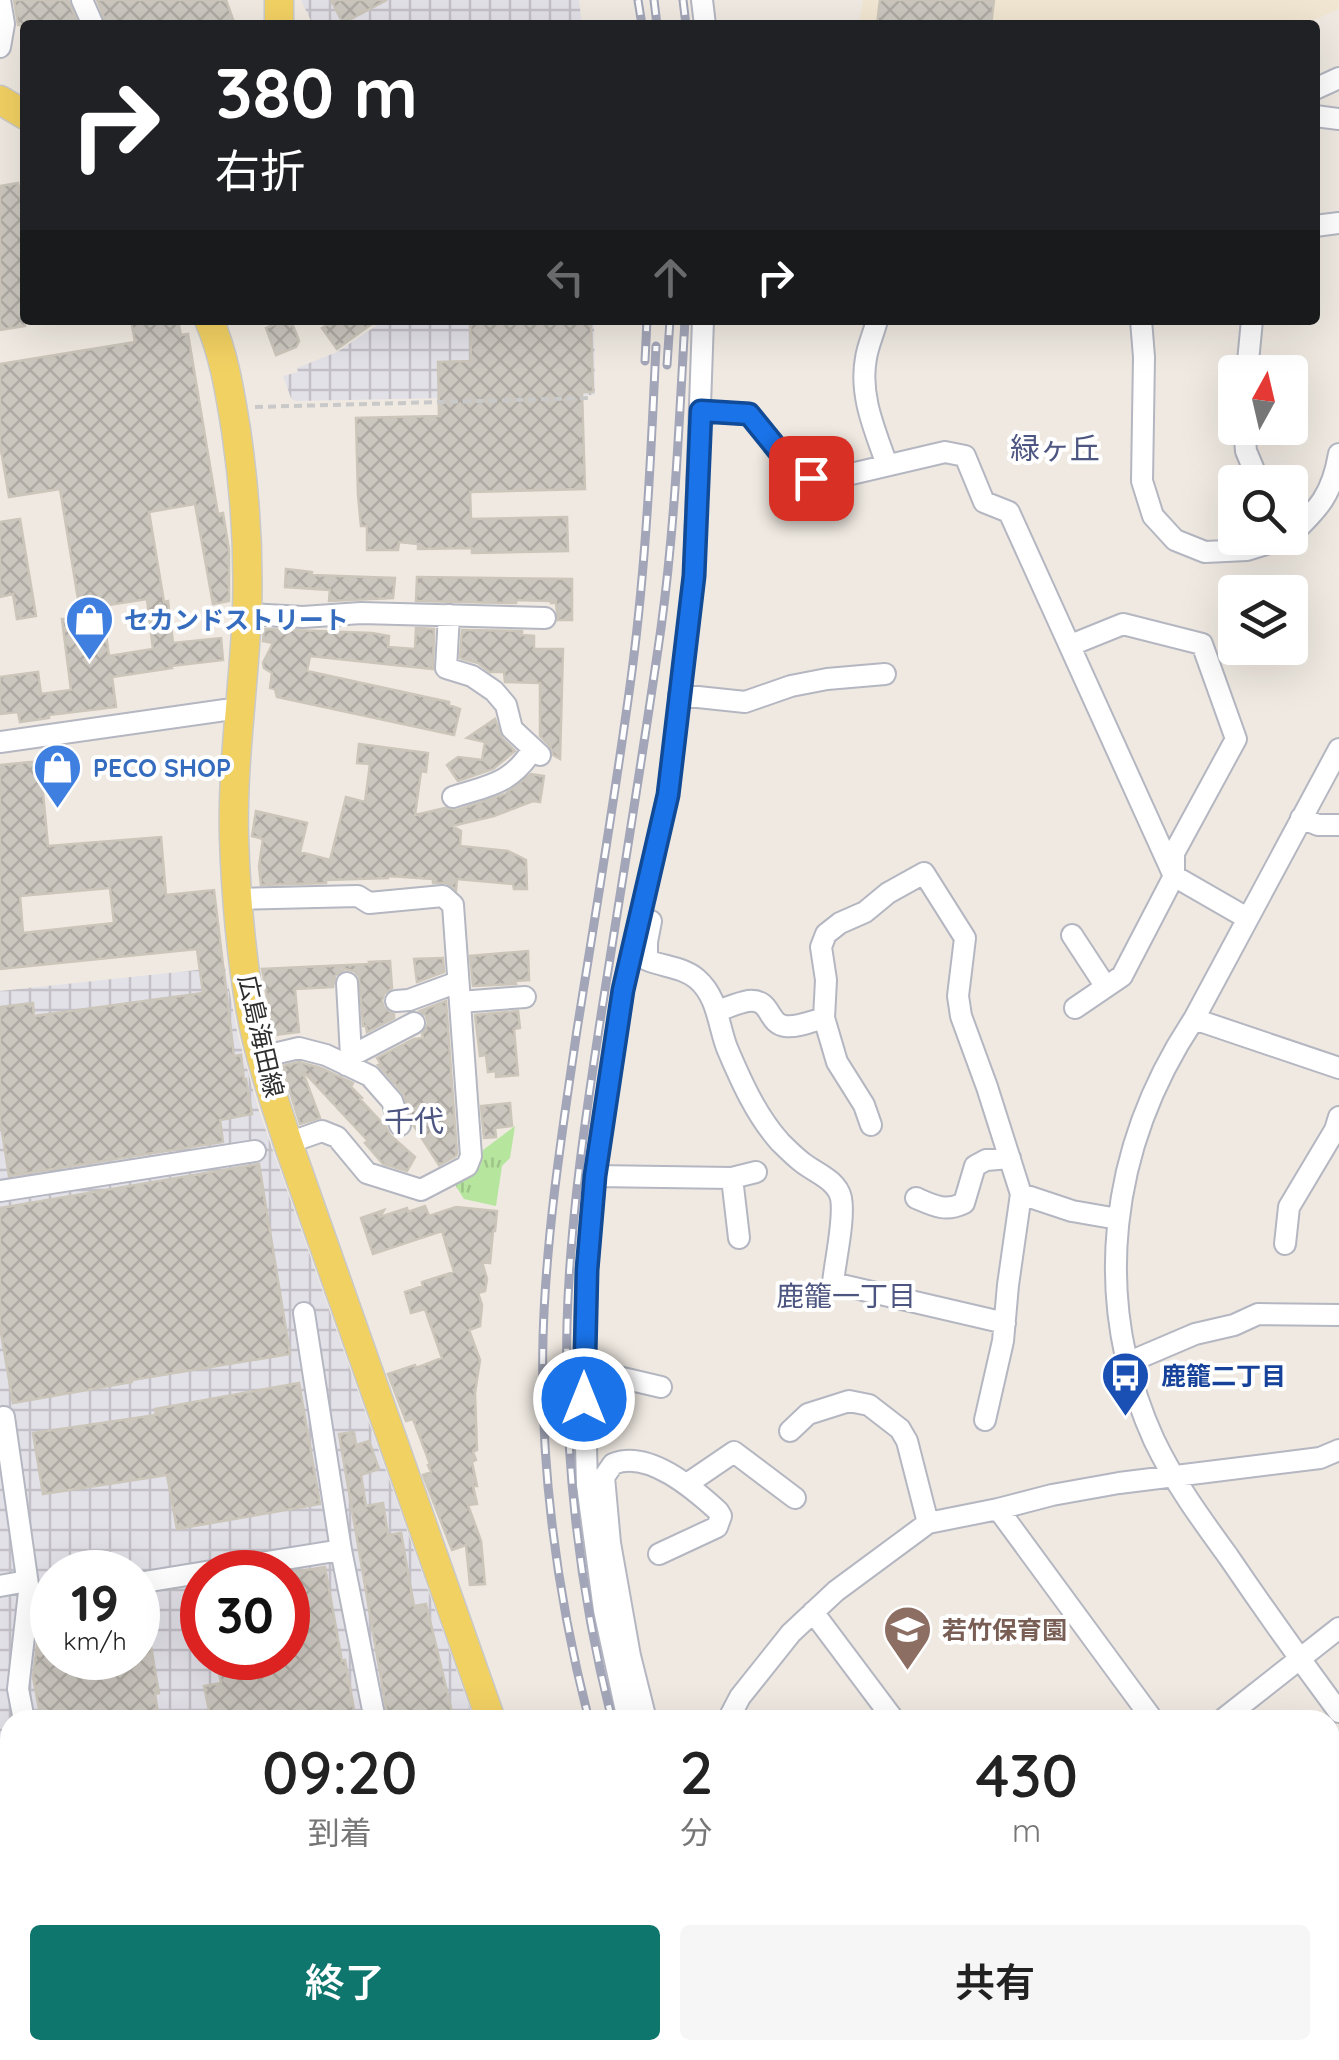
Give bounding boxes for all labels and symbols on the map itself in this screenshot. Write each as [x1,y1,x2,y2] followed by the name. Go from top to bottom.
[1218,355,1308,445] north arrow
[1010,429,1100,467] district label: 緑ヶ丘
[769,436,854,521] pin
[63,594,115,662] shop icon: セカンドストリート
[124,604,349,635] place label: セカンドストリート
[32,742,84,810] shop icon: PECO SHOP
[93,752,231,783] place label: PECO SHOP
[232,971,291,1100] street label: 広島海田線
[384,1102,444,1140] district label: 千代
[776,1278,916,1313] district label: 鹿籠一丁目
[532,1347,636,1451] position arrow
[1100,1350,1152,1418] bus stop icon: 鹿籠二丁目
[1161,1360,1286,1391] place label: 鹿籠二丁目
[180,1550,310,1680] speed limit sign: 30
[881,1604,933,1672] school or university icon: 若竹保育園
[942,1614,1067,1645] place label: 若竹保育園

